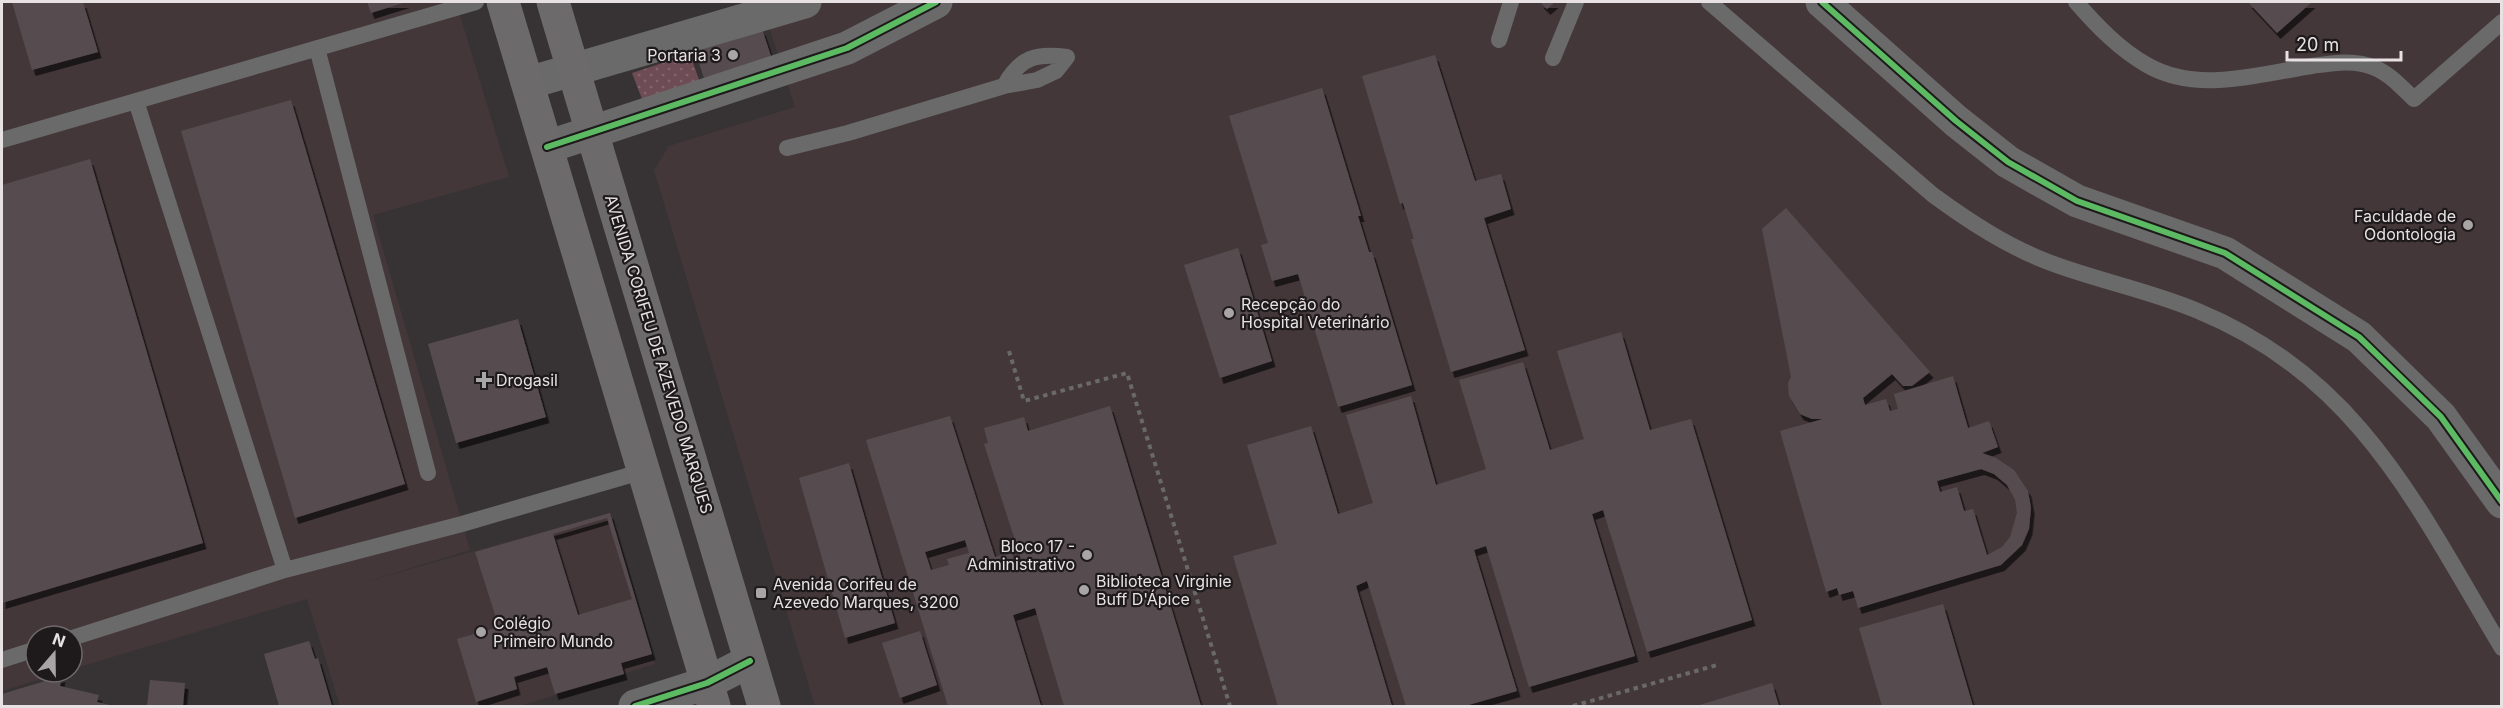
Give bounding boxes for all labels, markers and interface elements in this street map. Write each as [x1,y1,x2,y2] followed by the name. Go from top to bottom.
[2287,24,2401,62] scale bar
[2296,34,2339,55] text: 20 m
[647,45,721,65] place label: Portaria 3
[726,48,740,62] marker: Portaria 3
[601,192,717,516] street label: AVENIDA CORIFEU DE AZEVEDO MARQUES
[2354,206,2456,244] place label: Faculdade de Odontologia
[2461,218,2475,232] marker: Faculdade de Odontologia
[1241,294,1390,332] place label: Recepção do Hospital Veterinário
[1222,306,1236,320] marker: Recepção do Hospital Veterinário
[496,370,558,390] place label: Drogasil
[477,373,491,387] marker: Drogasil
[967,536,1075,574] place label: Bloco 17 - Administrativo
[1080,548,1094,562] marker: Bloco 17 - Administrativo
[1096,571,1232,609] place label: Biblioteca Virginie Buff D'Ápice
[773,574,959,612] place label: Avenida Corifeu de Azevedo Marques, 3200
[1077,583,1091,597] marker: Biblioteca Virginie Buff D'Ápice
[754,586,768,600] marker: Avenida Corifeu de Azevedo Marques, 3200
[493,613,613,651] place label: Colégio Primeiro Mundo
[24,624,84,684] north arrow
[474,625,488,639] marker: Colégio Primeiro Mundo
[50,628,68,651] text: N

